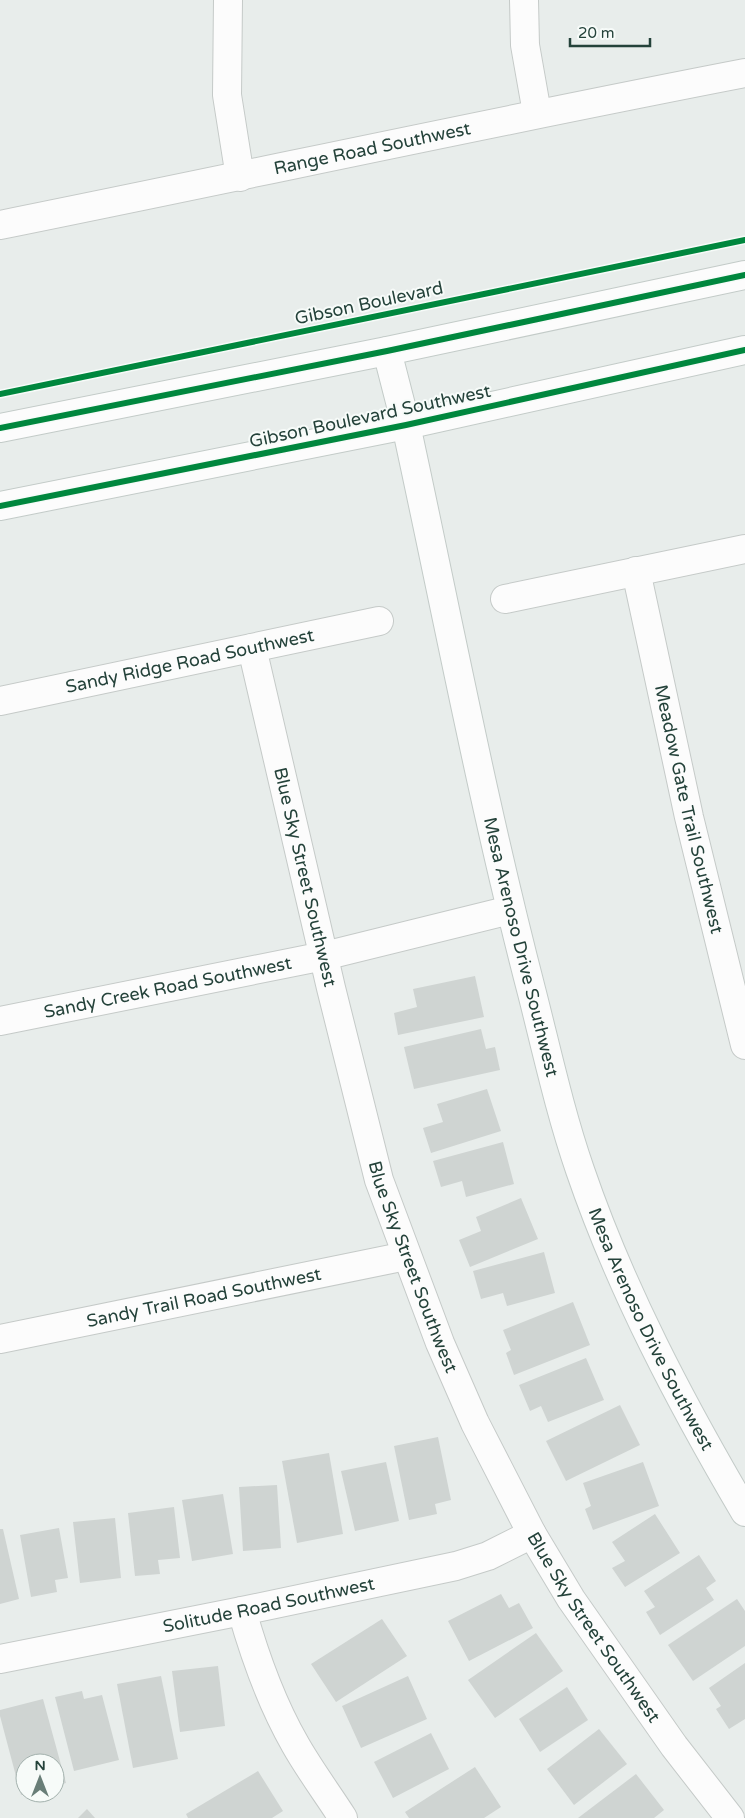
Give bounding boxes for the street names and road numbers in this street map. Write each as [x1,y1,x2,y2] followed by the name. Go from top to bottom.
[272,117,473,179] street label: Range Road Southwest
[293,277,445,329] street label: Gibson Boulevard
[247,380,493,452] street label: Gibson Boulevard Southwest
[64,624,316,698] street label: Sandy Ridge Road Southwest
[650,683,728,936] street label: Meadow Gate Trail Southwest
[269,765,341,989] street label: Blue Sky Street Southwest
[479,815,563,1079] street label: Mesa Arenoso Drive Southwest
[42,952,294,1023] street label: Sandy Creek Road Southwest
[364,1159,463,1376] street label: Blue Sky Street Southwest
[584,1205,718,1454] street label: Mesa Arenoso Drive Southwest
[85,1263,323,1332] street label: Sandy Trail Road Southwest
[522,1528,665,1727] street label: Blue Sky Street Southwest
[161,1572,377,1637] street label: Solitude Road Southwest

